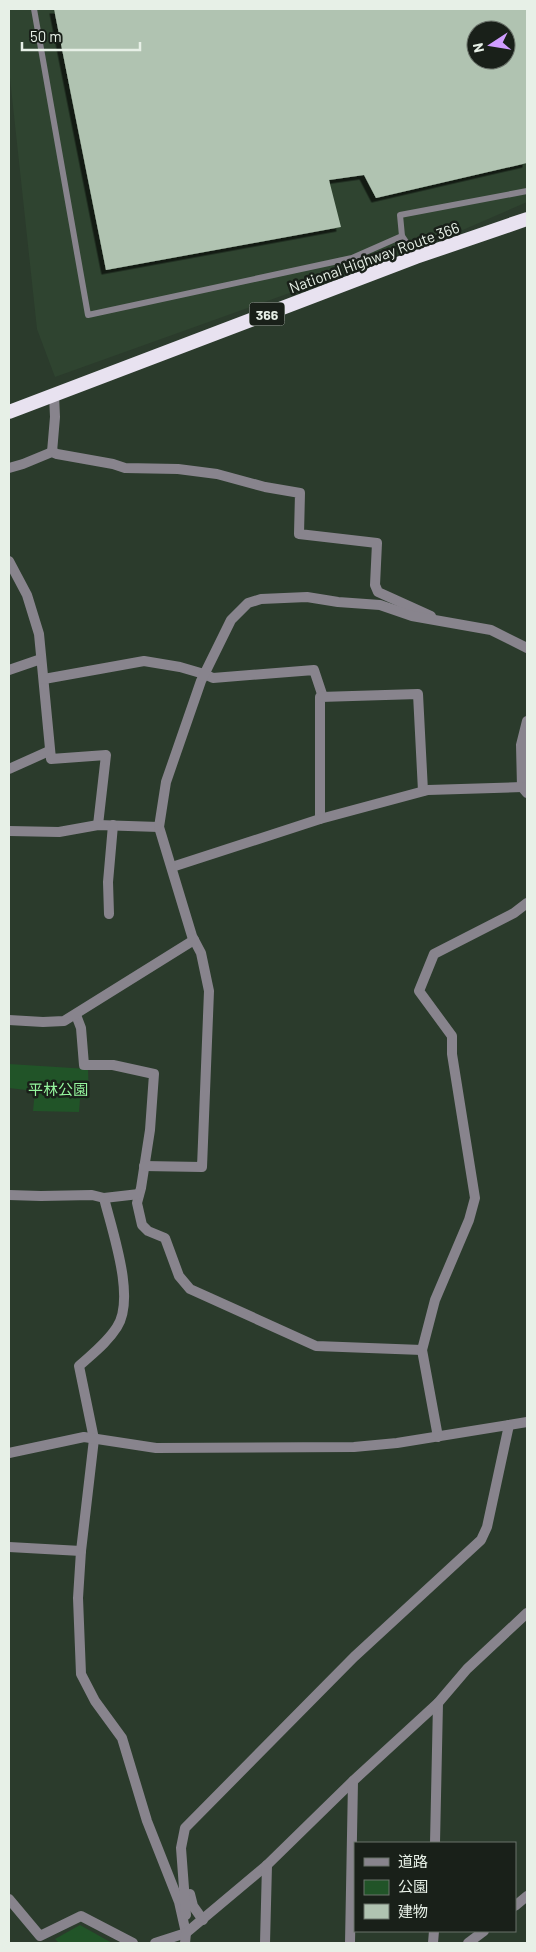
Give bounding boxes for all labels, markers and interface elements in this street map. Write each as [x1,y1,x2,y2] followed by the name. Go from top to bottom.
[22,20,140,52] scale bar
[466,20,516,70] north arrow
[30,27,62,45] text: 50 m
[469,41,487,54] text: N
[286,218,462,296] street label: National Highway Route 366
[250,302,284,326] road number: 366
[28,1080,88,1098] park label: 平林公園
[354,1842,516,1932] legend
[398,1852,428,1870] text: 道路
[398,1877,428,1895] text: 公園
[398,1902,428,1920] text: 建物

